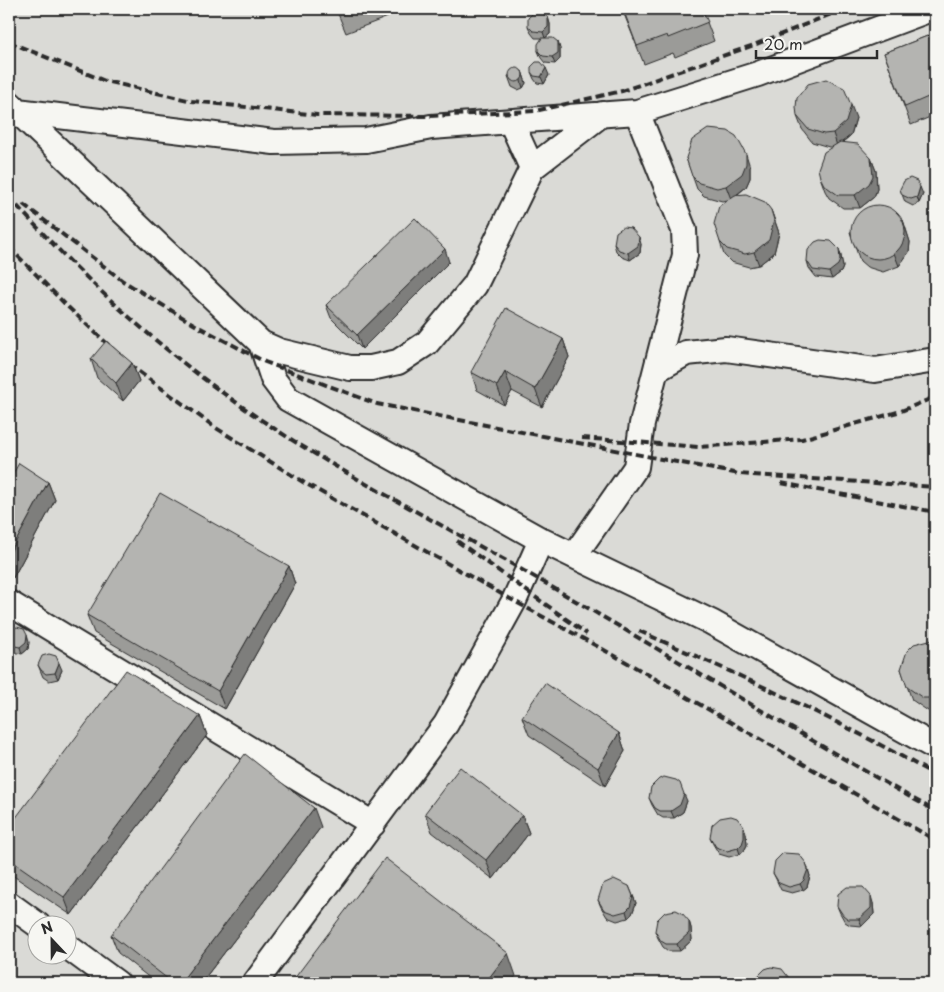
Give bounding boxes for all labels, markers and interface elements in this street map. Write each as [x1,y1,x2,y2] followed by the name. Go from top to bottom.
[756,28,878,60] scale bar
[764,32,803,55] text: 20 m
[28,914,78,964] north arrow
[38,916,56,939] text: N

